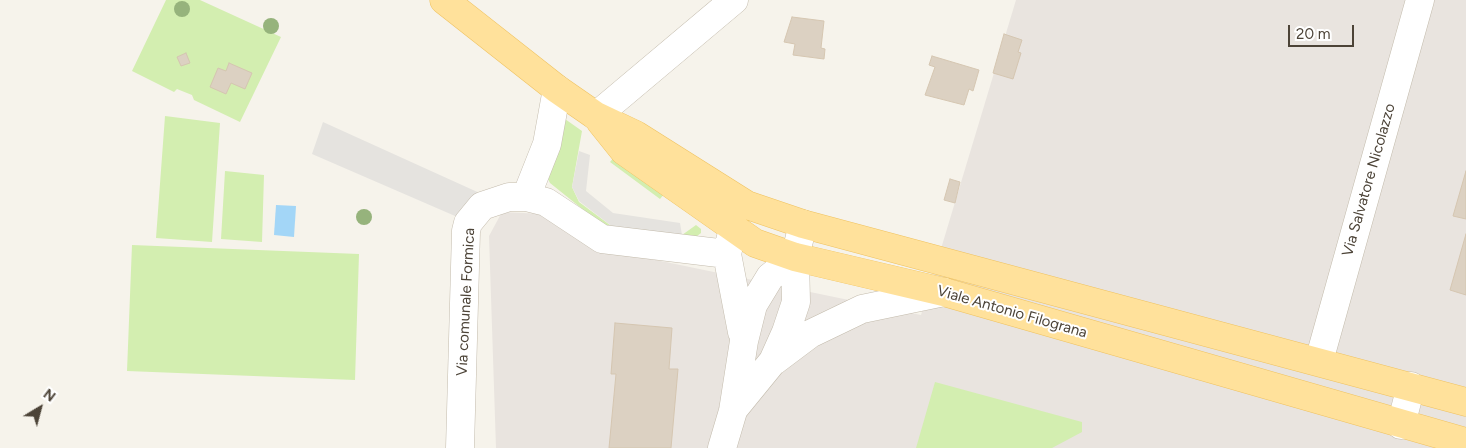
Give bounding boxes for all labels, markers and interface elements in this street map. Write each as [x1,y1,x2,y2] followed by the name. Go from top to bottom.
[1291,15,1357,47] scale bar
[1296,25,1330,43] text: 20 m
[1339,101,1399,259] street label: Via Salvatore Nicolazzo
[453,228,479,376] street label: Via comunale Formica
[935,282,1089,342] street label: Viale Antonio Filograna
[15,383,65,433] north arrow
[40,386,59,406] text: N

